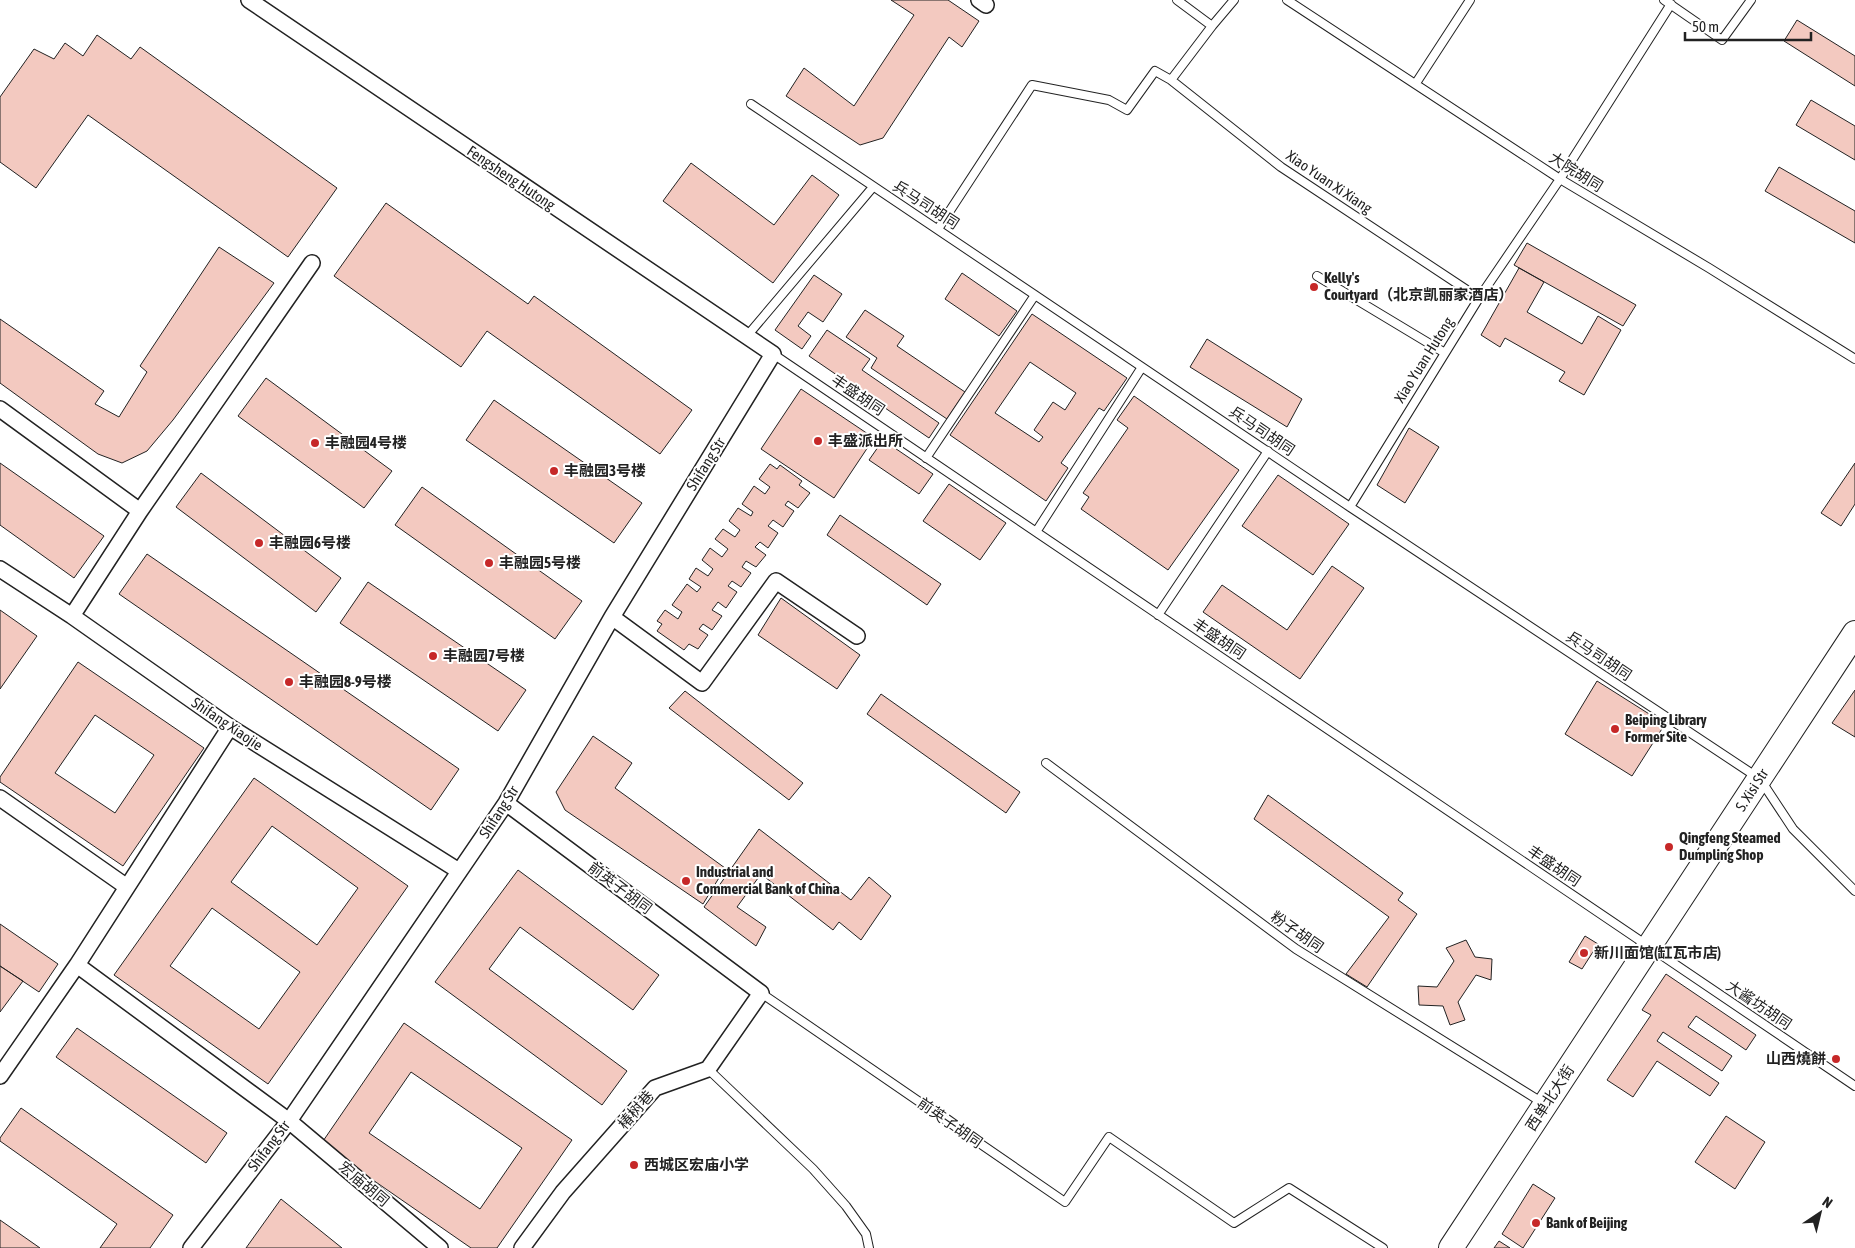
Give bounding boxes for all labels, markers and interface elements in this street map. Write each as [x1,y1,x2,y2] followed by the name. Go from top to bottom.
[1685,10,1811,42] scale bar
[1692,18,1719,35] text: 50 m
[464,142,559,214] street label: Fengsheng Hutong
[1283,147,1376,217] street label: Xiao Yuan Xi Xiang
[1546,148,1606,195] street label: 大院胡同
[890,177,962,232] street label: 兵马司胡同
[1324,269,1513,303] place label: Kelly's Courtyard（北京凯丽家酒店）
[1308,281,1320,293] marker: Kelly's Courtyard（北京凯丽家酒店）
[1391,313,1457,406] street label: Xiao Yuan Hutong
[829,371,888,418] street label: 丰盛胡同
[1226,403,1298,459] street label: 兵马司胡同
[828,432,903,449] place label: 丰盛派出所
[325,434,407,451] place label: 丰融园4号楼
[683,434,729,493] street label: Shifang Str
[812,435,824,447] marker: 丰盛派出所
[309,437,321,449] marker: 丰融园4号楼
[564,462,646,479] place label: 丰融园3号楼
[548,465,560,477] marker: 丰融园3号楼
[269,534,351,551] place label: 丰融园6号楼
[253,537,265,549] marker: 丰融园6号楼
[499,554,581,571] place label: 丰融园5号楼
[483,557,495,569] marker: 丰融园5号楼
[1190,615,1249,662] street label: 丰盛胡同
[1563,628,1635,684] street label: 兵马司胡同
[443,647,525,664] place label: 丰融园7号楼
[427,650,439,662] marker: 丰融园7号楼
[299,673,392,690] place label: 丰融园8-9号楼
[283,676,295,688] marker: 丰融园8-9号楼
[189,694,266,754] street label: Shifang Xiaojie
[1625,711,1708,745] place label: Beiping Library Former Site
[1609,723,1621,735] marker: Beiping Library Former Site
[1732,765,1772,814] street label: S. Xisi Str
[475,782,522,841] street label: Shifang Str
[1679,829,1781,863] place label: Qingfeng Steamed Dumpling Shop
[1663,841,1675,853] marker: Qingfeng Steamed Dumpling Shop
[1525,842,1584,889] street label: 丰盛胡同
[585,858,655,917] street label: 前英子胡同
[696,863,840,897] place label: Industrial and Commercial Bank of China
[680,875,692,887] marker: Industrial and Commercial Bank of China
[1268,907,1327,956] street label: 粉子胡同
[1594,944,1721,961] place label: 新川面馆(缸瓦市店)
[1578,947,1590,959] marker: 新川面馆(缸瓦市店)
[1723,977,1795,1033] street label: 大酱坊胡同
[1766,1050,1826,1067] place label: 山西燒餅
[1830,1053,1842,1065] marker: 山西燒餅
[1522,1062,1577,1134] street label: 西单北大街
[614,1087,657,1132] street label: 椿树巷
[915,1094,986,1151] street label: 前英子胡同
[244,1117,293,1174] street label: Shifang Str
[644,1156,749,1173] place label: 西城区宏庙小学
[336,1158,393,1209] street label: 宏庙胡同
[628,1159,640,1171] marker: 西城区宏庙小学
[1795,1188,1845,1238] north arrow
[1819,1193,1835,1211] text: N
[1546,1214,1628,1231] place label: Bank of Beijing
[1530,1217,1542,1229] marker: Bank of Beijing

